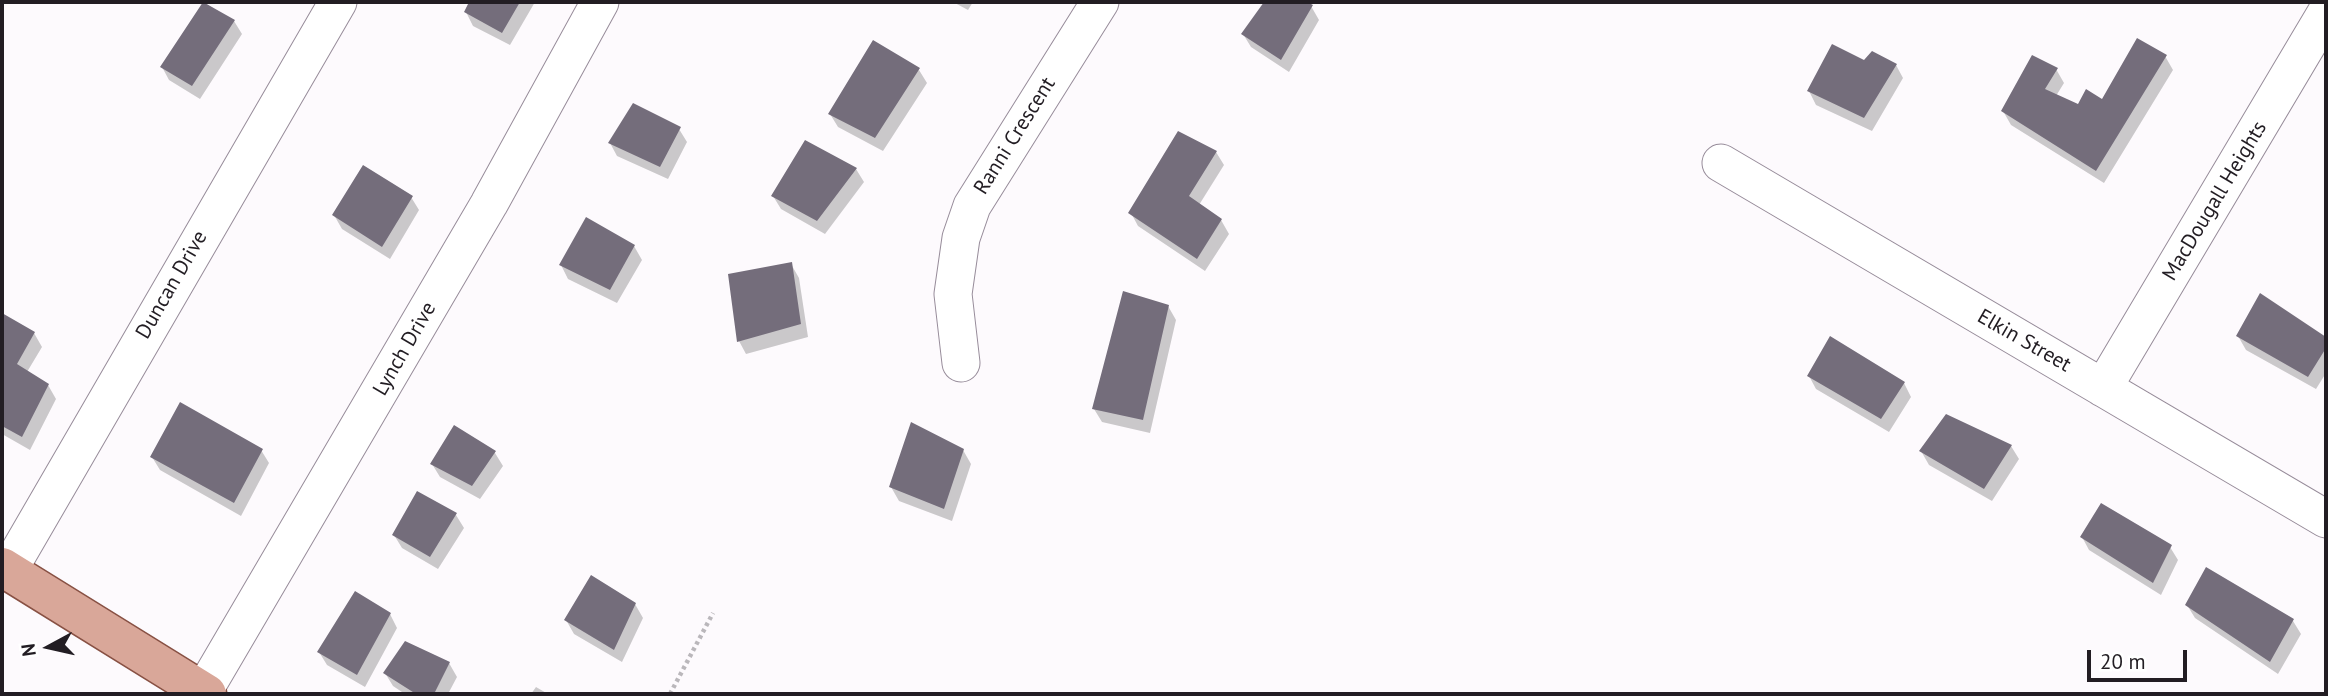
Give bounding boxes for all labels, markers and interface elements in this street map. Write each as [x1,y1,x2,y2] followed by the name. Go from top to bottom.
[969,73,1061,199] street label: Ranni Crescent
[2157,117,2273,285] street label: MacDougall Heights
[131,226,213,344] street label: Duncan Drive
[368,298,442,400] street label: Lynch Drive
[1973,304,2075,378] street label: Elkin Street
[14,612,84,682] north arrow
[2090,636,2190,680] scale bar
[15,642,41,658] text: N
[2100,648,2146,675] text: 20 m

